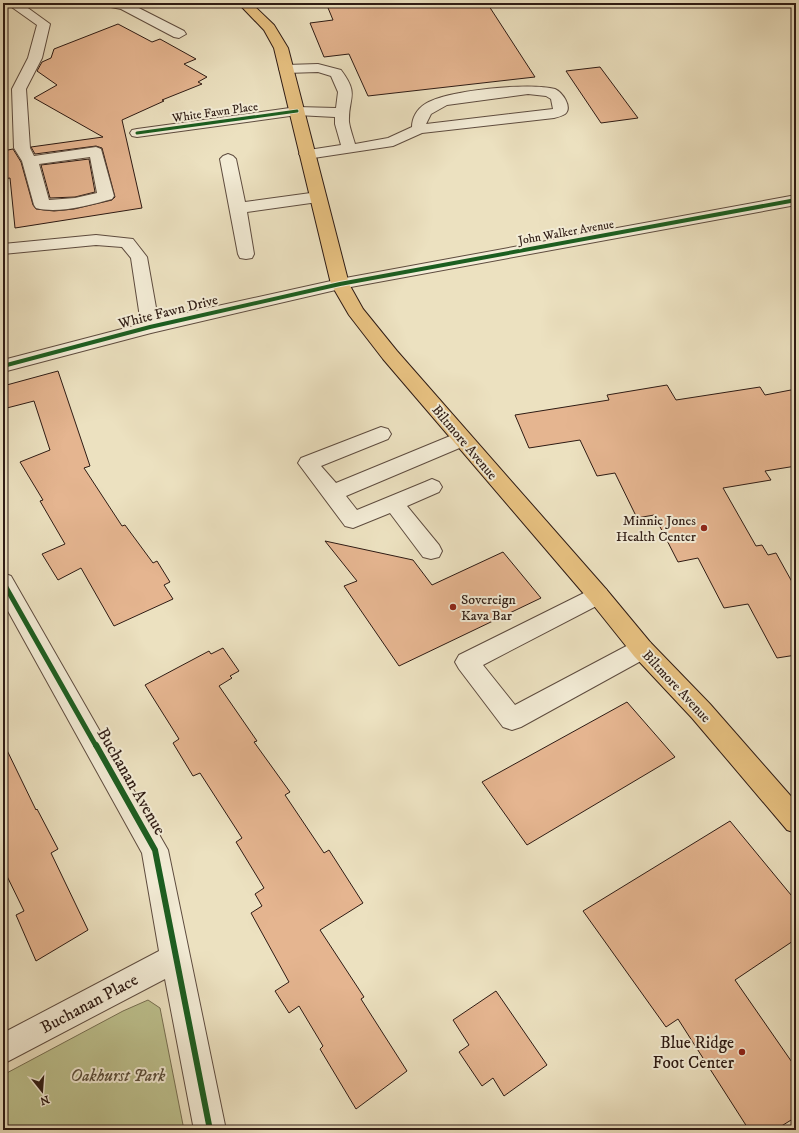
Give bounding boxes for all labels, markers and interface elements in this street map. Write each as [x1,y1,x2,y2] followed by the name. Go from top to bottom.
[170,99,259,126] street label: White Fawn Place
[516,217,615,248] street label: John Walker Avenue
[116,291,220,333] street label: White Fawn Drive
[428,401,501,484] street label: Biltmore Avenue
[616,512,697,546] place label: Minnie Jones Health Center
[699,523,709,533] marker: Minnie Jones Health Center
[461,591,517,625] place label: Sovereign Kava Bar
[448,602,458,612] marker: Sovereign Kava Bar
[638,647,715,727] street label: Biltmore Avenue
[92,724,171,839] street label: Buchanan Avenue
[37,969,142,1039] street label: Buchanan Place
[653,1032,735,1074] place label: Blue Ridge Foot Center
[737,1047,747,1057] marker: Blue Ridge Foot Center
[71,1065,166,1087] park label: Oakhurst Park
[22,1071,62,1111] north arrow
[38,1092,51,1108] text: N

